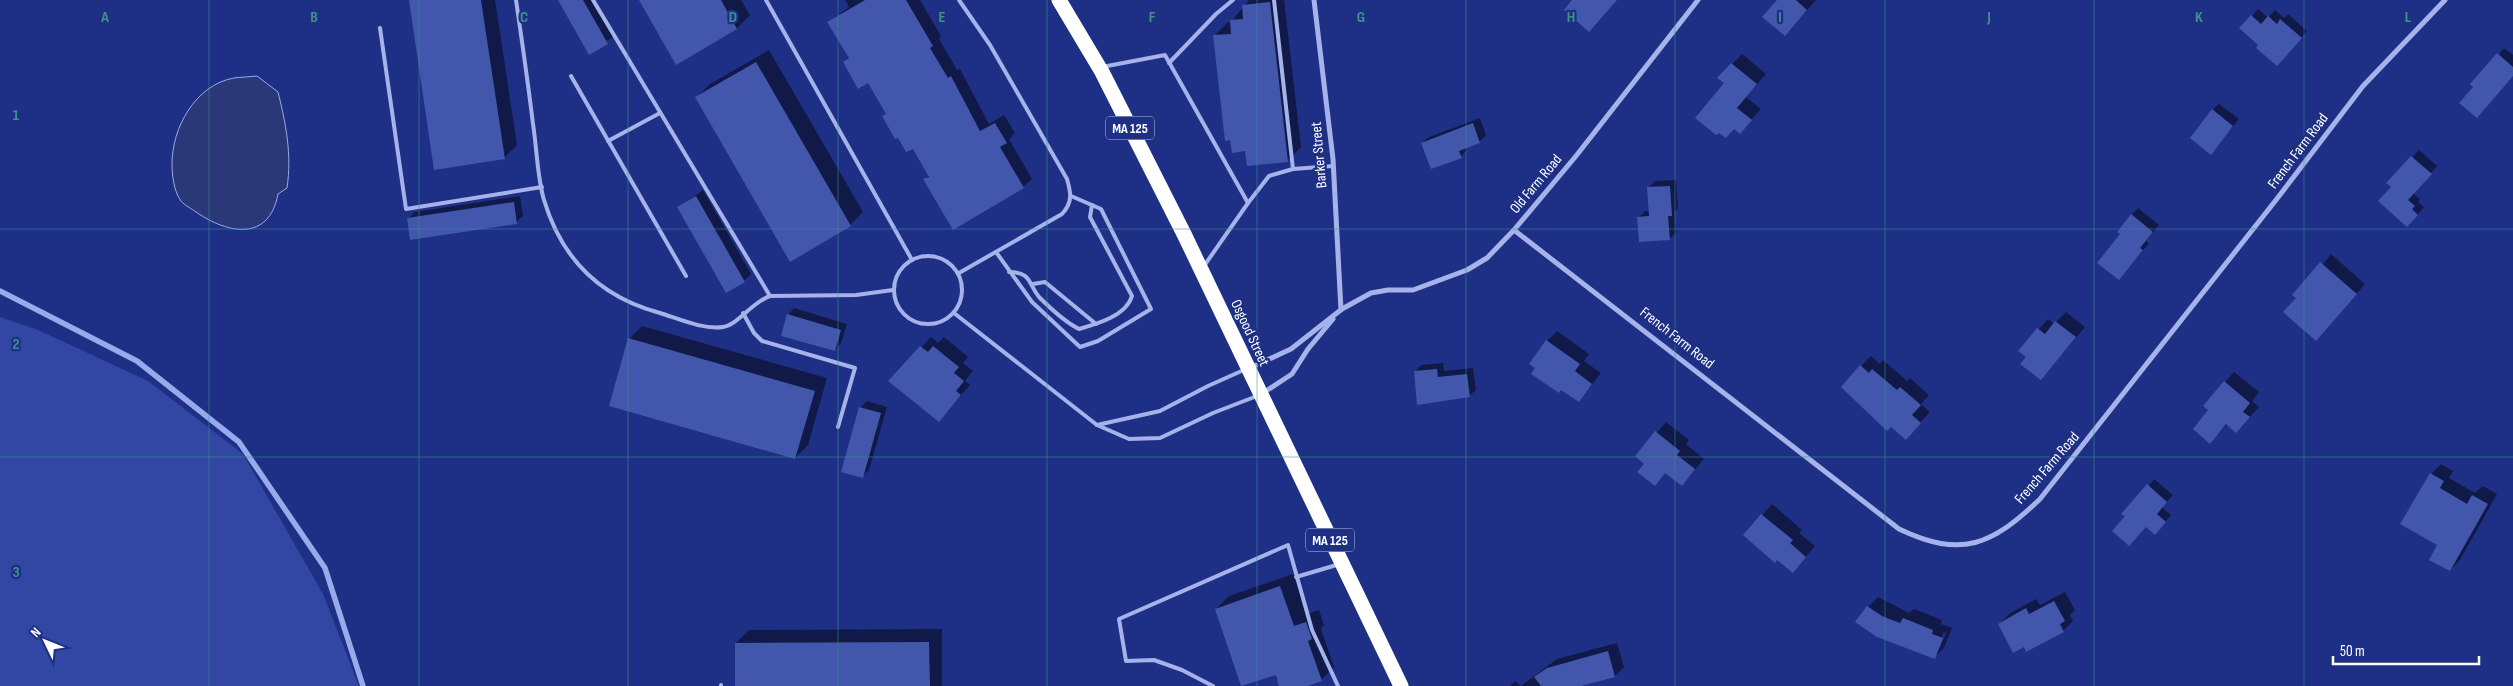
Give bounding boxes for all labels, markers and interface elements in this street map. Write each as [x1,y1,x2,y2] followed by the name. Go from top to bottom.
[100,8,109,27] text: A
[310,8,318,27] text: B
[520,8,528,27] text: C
[729,8,737,27] text: D
[939,8,946,27] text: E
[1149,8,1156,27] text: F
[1357,8,1365,27] text: G
[1567,8,1575,27] text: H
[1778,8,1782,27] text: I
[1986,8,1991,27] text: J
[2195,8,2203,27] text: K
[2405,8,2412,27] text: L
[13,106,20,125] text: 1
[2263,110,2333,192] street label: French Farm Road
[1106,116,1154,140] road number: MA 125
[1307,121,1331,189] street label: Barker Street
[1506,151,1566,217] street label: Old Farm Road
[1226,297,1274,370] street label: Osgood Street
[1636,303,1718,373] street label: French Farm Road
[12,335,20,354] text: 2
[2010,428,2084,508] street label: French Farm Road
[1306,528,1354,552] road number: MA 125
[12,563,20,582] text: 3
[20,616,70,666] north arrow
[27,624,45,641] text: N
[2333,634,2479,666] scale bar
[2340,642,2365,661] text: 50 m

